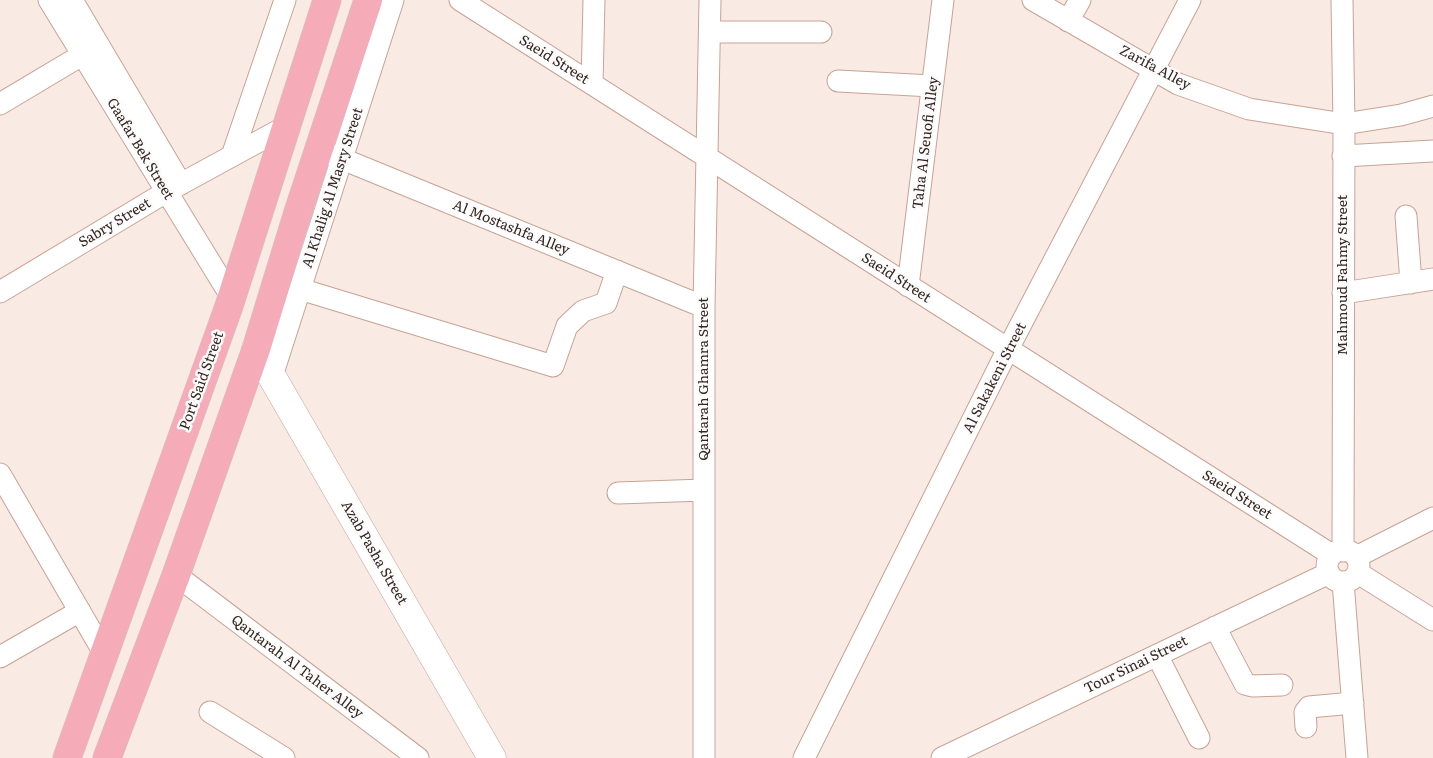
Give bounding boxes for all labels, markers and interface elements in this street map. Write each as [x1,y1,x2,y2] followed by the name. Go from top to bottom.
[516,32,592,88] street label: Saeid Street
[1117,42,1193,94] street label: Zarifa Alley
[910,76,942,210] street label: Taha Al Seuofi Alley
[103,95,177,203] street label: Gaafar Bek Street
[299,106,367,270] street label: Al Khalig Al Masry Street
[76,195,154,251] street label: Sabry Street
[1335,195,1351,355] street label: Mahmoud Fahmy Street
[450,197,572,259] street label: Al Mostashfa Alley
[858,249,934,307] street label: Saeid Street
[696,297,712,461] street label: Qantarah Ghamra Street
[960,320,1030,436] street label: Al Sakakeni Street
[176,330,228,432] street label: Port Said Street
[1199,467,1275,523] street label: Saeid Street
[337,498,411,608] street label: Azab Pasha Street
[228,612,366,722] street label: Qantarah Al Taher Alley
[1081,633,1191,697] street label: Tour Sinai Street

